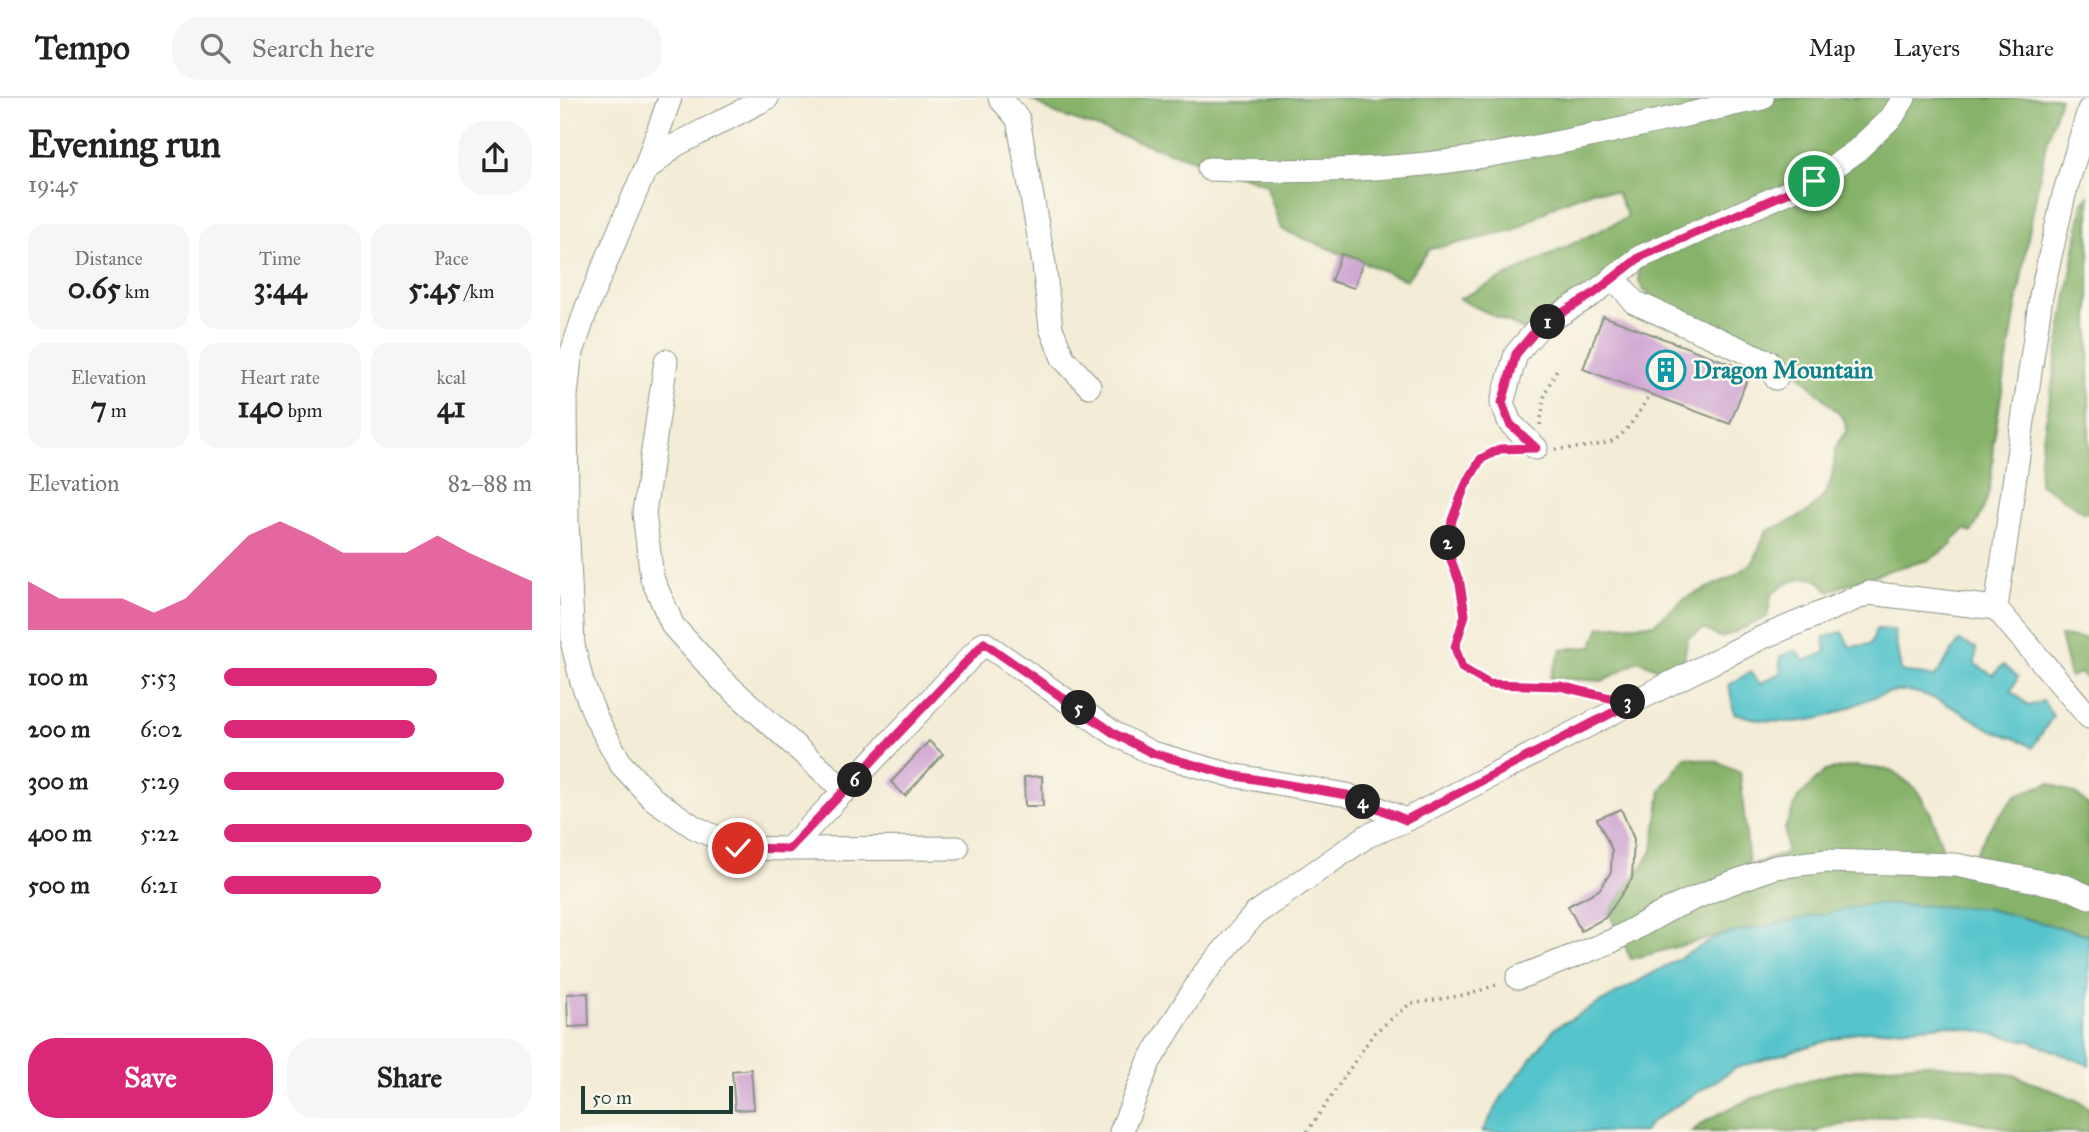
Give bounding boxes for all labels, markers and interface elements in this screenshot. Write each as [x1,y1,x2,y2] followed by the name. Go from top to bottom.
[172,17,662,80] search box
[35,28,130,68] text: Tempo
[196,29,234,67] icon: search
[252,32,375,64] text: Search here
[1809,33,1856,63] text: Map
[1894,33,1960,63] text: Layers
[1998,33,2054,63] text: Share
[28,121,221,167] text: Evening run
[458,121,532,195] button: share
[1784,151,1844,211] pin
[1795,162,1833,200] icon: arrive
[28,170,79,198] text: 19:45
[75,247,143,270] text: Distance
[259,247,301,270] text: Time
[434,247,469,270] text: Pace
[68,270,121,306] text: 0.65
[254,270,306,306] text: 3:44
[408,270,460,306] text: 5:45
[121,280,150,303] text: km
[460,280,494,303] text: /km
[1530,304,1566,340] pin: 1
[1544,310,1551,333] text: 1
[1645,349,1687,391] building icon: Dragon Mountain
[1693,355,1873,385] place label: Dragon Mountain
[71,366,146,389] text: Elevation
[240,366,320,389] text: Heart rate
[436,366,466,389] text: kcal
[91,389,107,425] text: 7
[238,389,284,425] text: 140
[437,389,466,425] text: 41
[107,399,127,422] text: m
[284,399,322,422] text: bpm
[28,469,119,497] text: Elevation
[448,469,532,497] text: 82–88 m
[1430,526,1466,560] pin: 2
[1443,531,1452,554] text: 2
[28,663,88,691] text: 100 m
[140,663,176,691] text: 5:53
[1610,684,1646,720] pin: 3
[1062,690,1096,726] pin: 5
[1624,690,1631,713] text: 3
[1074,696,1083,719] text: 5
[28,715,90,743] text: 200 m
[140,715,182,743] text: 6:02
[838,762,872,798] pin: 6
[28,767,88,795] text: 300 m
[140,767,180,795] text: 5:29
[850,768,859,791] text: 6
[1346,784,1380,820] pin: 4
[1357,790,1368,813] text: 4
[708,818,768,878] pin
[28,819,92,847] text: 400 m
[140,819,179,847] text: 5:22
[719,829,757,867] icon: check
[28,871,90,899] text: 500 m
[140,871,178,899] text: 6:21
[28,1038,273,1118] button: Save
[287,1038,532,1118] button: Share
[581,1083,733,1115] scale bar
[592,1086,632,1109] text: 50 m

